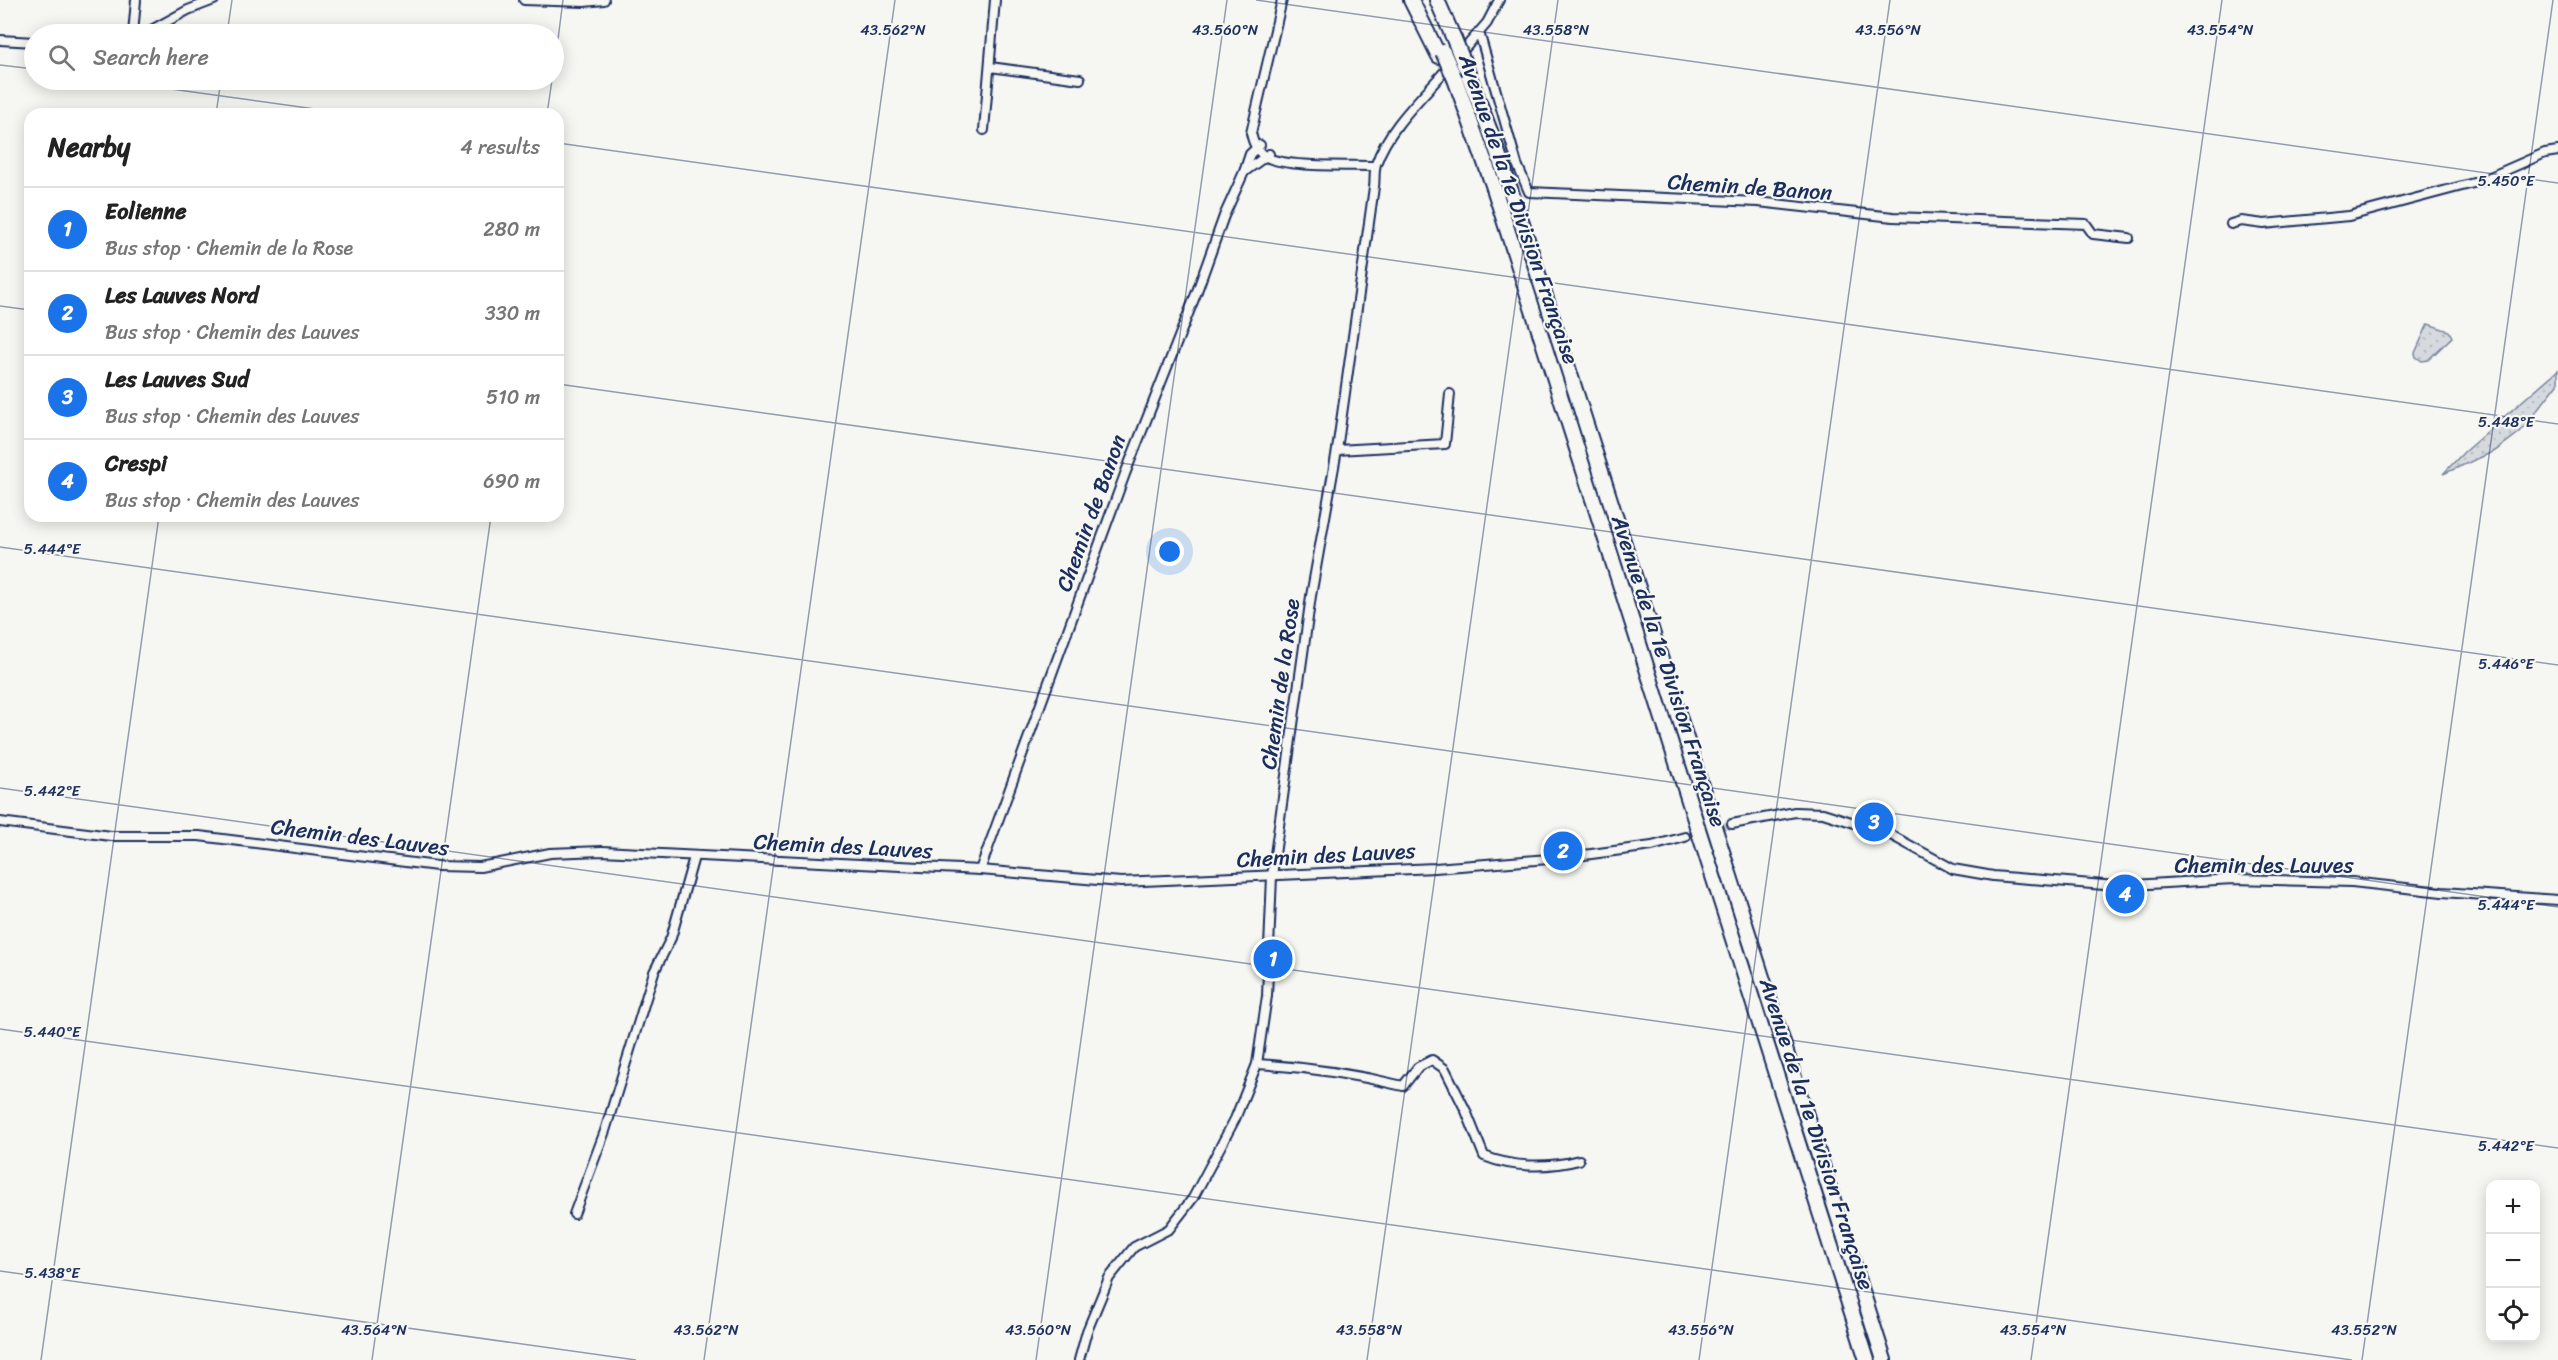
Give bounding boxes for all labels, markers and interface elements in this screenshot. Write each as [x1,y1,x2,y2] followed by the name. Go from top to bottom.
[860,17,926,43] text: 43.562°N
[1192,17,1259,43] text: 43.560°N
[1523,17,1590,43] text: 43.558°N
[1855,17,1922,43] text: 43.556°N
[2187,17,2254,43] text: 43.554°N
[24,24,564,90] search box
[93,38,209,77] text: Search here
[45,41,78,74] icon: search
[1447,47,1591,370] street label: Avenue de la 1e Division Française
[48,124,130,170] text: Nearby
[460,130,540,165] text: 4 results
[1666,162,1834,212] street label: Chemin de Banon
[2478,168,2536,194] text: 5.450°E
[105,192,186,231] text: Eolienne
[63,212,72,247] text: 1
[483,212,540,247] text: 280 m
[105,231,353,266] text: Bus stop · Chemin de la Rose
[105,276,259,315] text: Les Lauves Nord
[62,296,73,331] text: 2
[485,296,540,331] text: 330 m
[105,315,359,350] text: Bus stop · Chemin des Lauves
[105,360,249,399] text: Les Lauves Sud
[62,380,73,415] text: 3
[486,380,540,415] text: 510 m
[105,399,359,434] text: Bus stop · Chemin des Lauves
[2478,409,2536,435] text: 5.448°E
[1044,429,1138,597] street label: Chemin de Banon
[105,444,167,483] text: Crespi
[61,464,74,499] text: 4
[483,464,540,499] text: 690 m
[105,483,359,518] text: Bus stop · Chemin des Lauves
[1600,509,1738,832] street label: Avenue de la 1e Division Française
[24,536,82,562] text: 5.444°E
[1155,537,1184,566] your location
[1249,596,1311,772] street label: Chemin de la Rose
[2478,651,2536,677] text: 5.446°E
[24,778,82,804] text: 5.442°E
[1854,800,1894,844] pin: 3
[269,807,452,867] street label: Chemin des Lauves
[753,822,934,870] street label: Chemin des Lauves
[1544,828,1582,874] pin: 2
[1236,831,1417,879] street label: Chemin des Lauves
[2174,846,2354,885] street label: Chemin des Lauves
[2106,872,2144,916] pin: 4
[2478,892,2536,918] text: 5.444°E
[1254,936,1292,982] pin: 1
[1748,972,1886,1295] street label: Avenue de la 1e Division Française
[24,1019,82,1045] text: 5.440°E
[2478,1133,2536,1159] text: 5.442°E
[2486,1180,2540,1342] map controls
[2486,1180,2540,1234] button: +
[2486,1234,2540,1288] button: −
[24,1260,81,1286] text: 5.438°E
[2486,1288,2540,1342] button: locate
[341,1317,408,1343] text: 43.564°N
[673,1317,739,1343] text: 43.562°N
[1005,1317,1072,1343] text: 43.560°N
[1336,1317,1403,1343] text: 43.558°N
[1668,1317,1735,1343] text: 43.556°N
[2000,1317,2067,1343] text: 43.554°N
[2331,1317,2398,1343] text: 43.552°N

